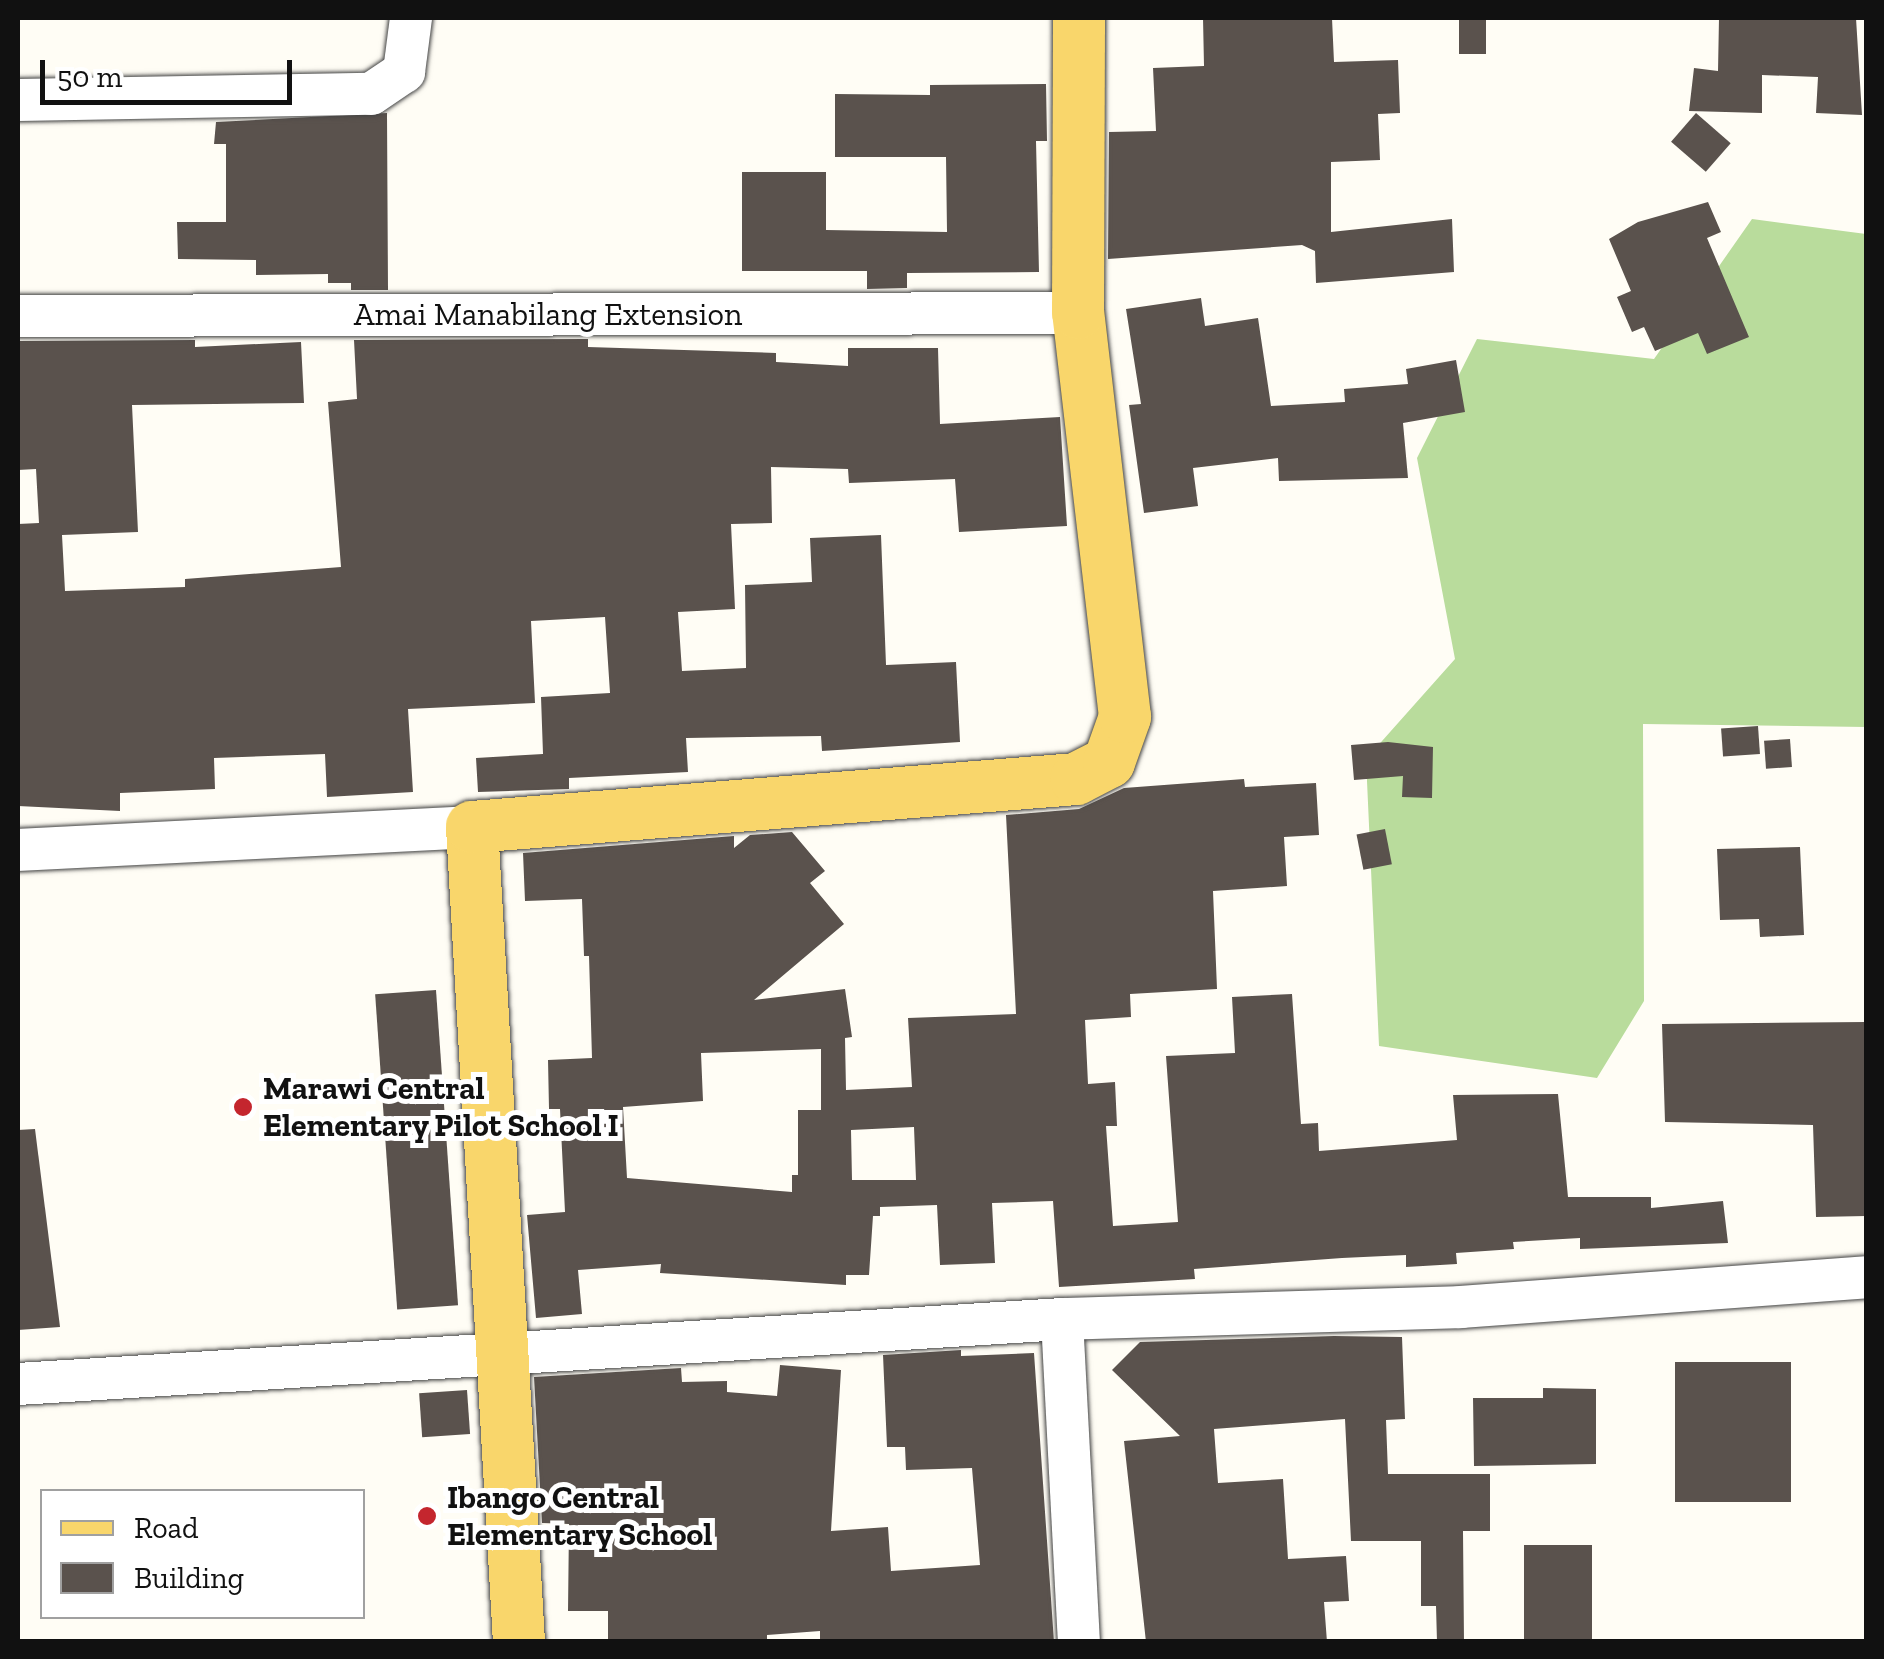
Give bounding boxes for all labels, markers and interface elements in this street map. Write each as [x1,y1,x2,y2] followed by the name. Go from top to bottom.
[45,40,298,102] scale bar
[57,59,122,95] text: 50 m
[354,295,742,333] street label: Amai Manabilang Extension
[263,1070,620,1145] place label: Marawi Central Elementary Pilot School I
[232,1096,254,1118] marker: Marawi Central Elementary Pilot School I
[447,1479,713,1554] place label: Ibango Central Elementary School
[40,1489,365,1619] legend
[416,1505,438,1527] marker: Ibango Central Elementary School
[134,1510,199,1546] text: Road
[134,1560,244,1596] text: Building

